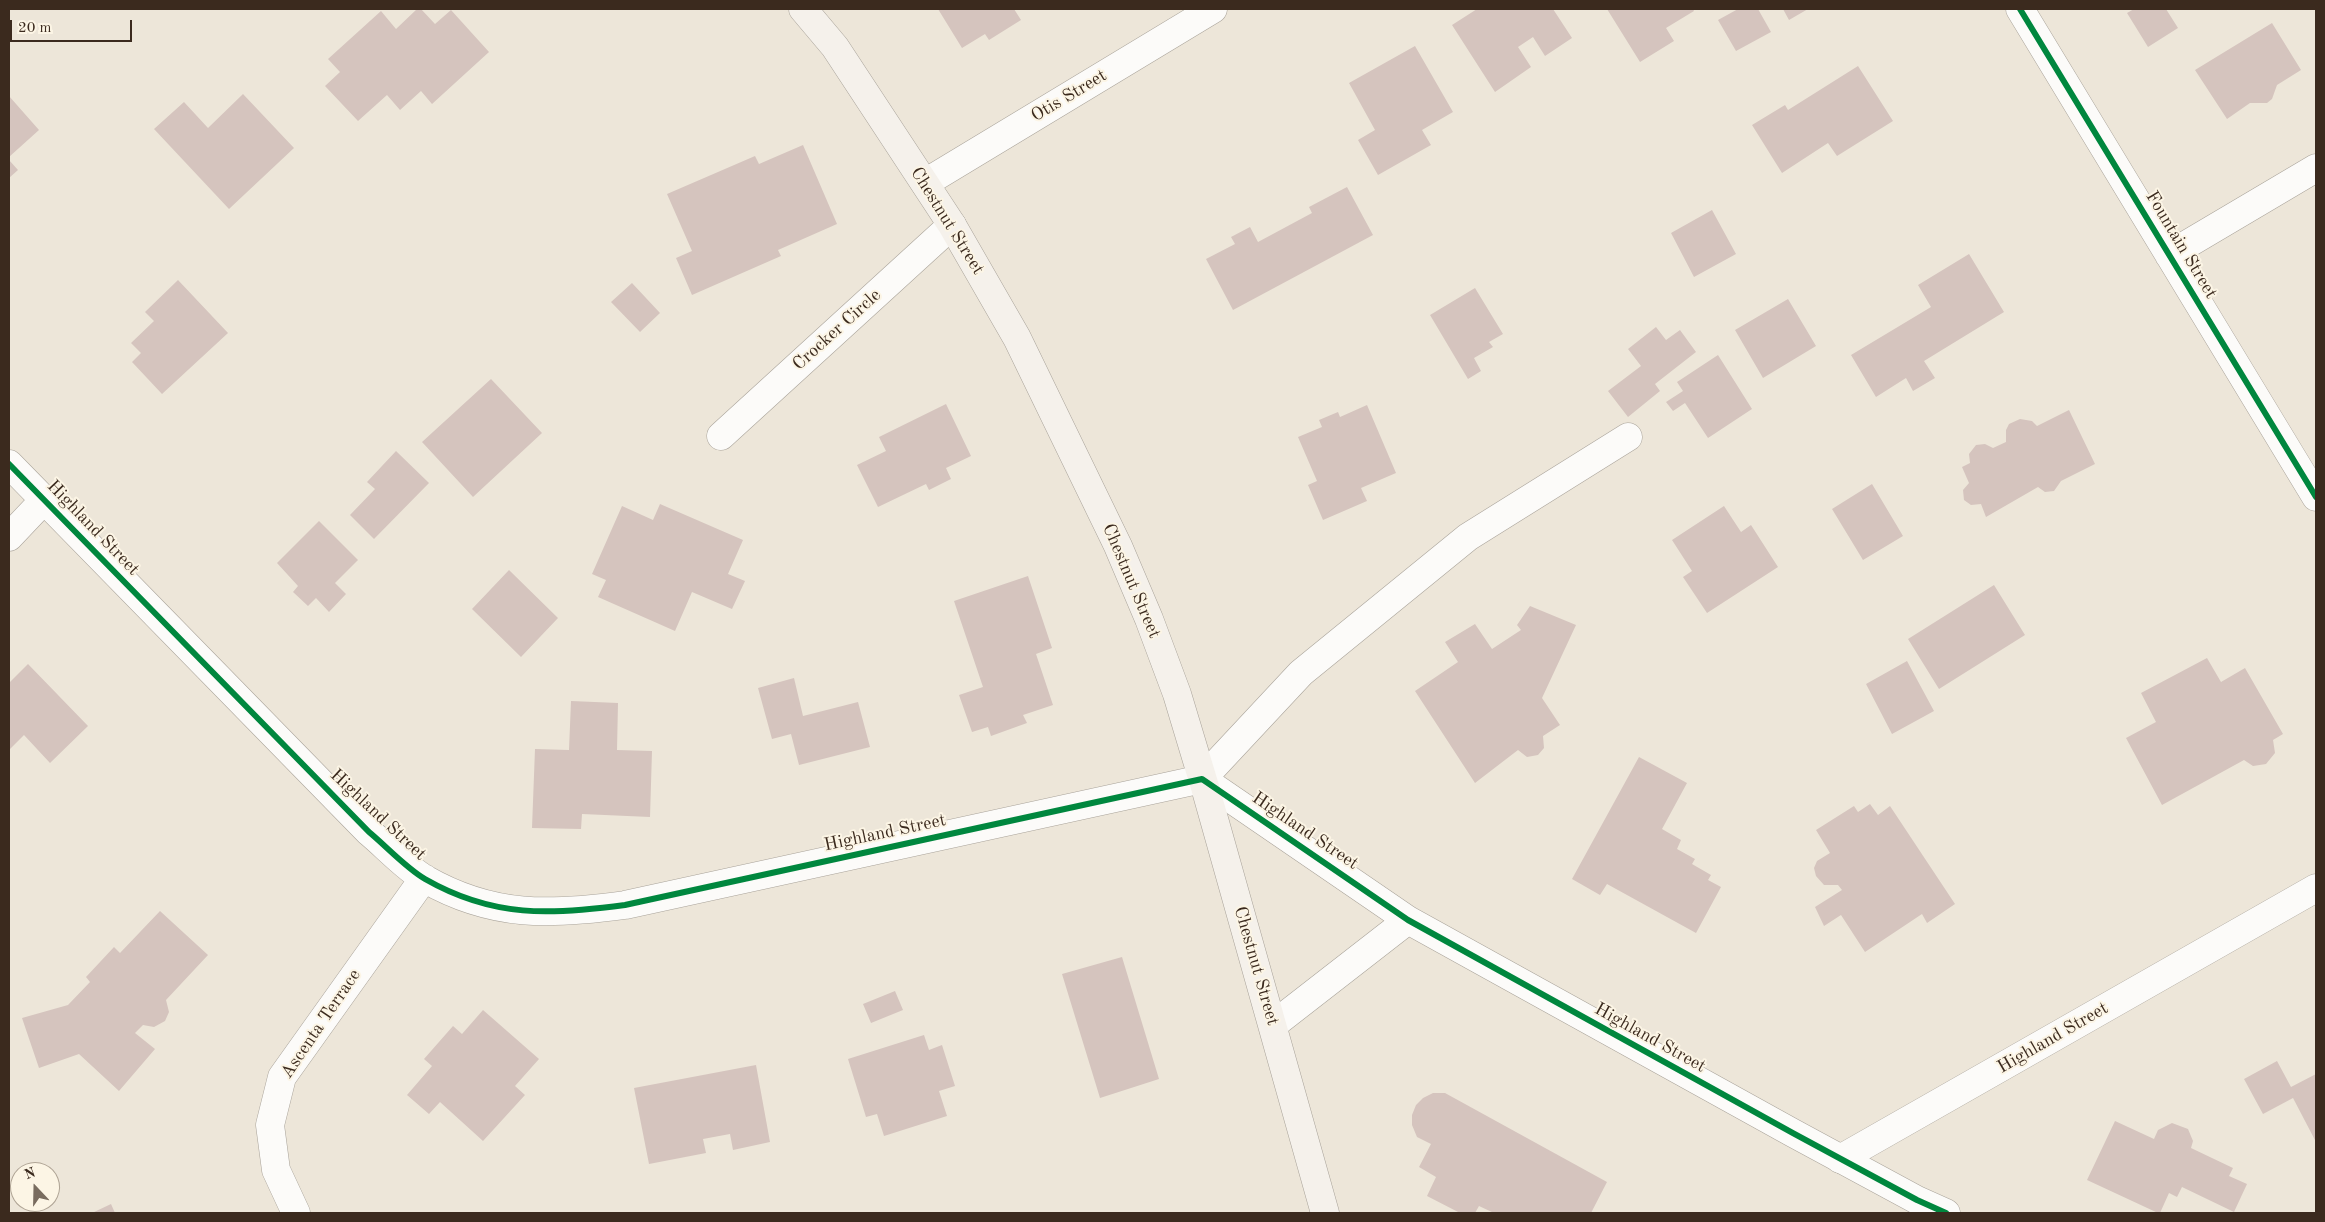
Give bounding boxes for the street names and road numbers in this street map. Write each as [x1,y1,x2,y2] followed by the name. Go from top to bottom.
[1027,65,1111,127] street label: Otis Street
[905,163,989,279] street label: Chestnut Street
[2140,187,2222,303] street label: Fountain Street
[788,285,886,375] street label: Crocker Circle
[42,476,144,580] street label: Highland Street
[1097,520,1165,642] street label: Chestnut Street
[325,765,431,865] street label: Highland Street
[1247,787,1363,875] street label: Highland Street
[822,810,948,856] street label: Highland Street
[1229,904,1283,1028] street label: Chestnut Street
[276,965,366,1083] street label: Ascenta Terrace
[1590,998,1710,1078] street label: Highland Street
[1994,998,2112,1078] street label: Highland Street

